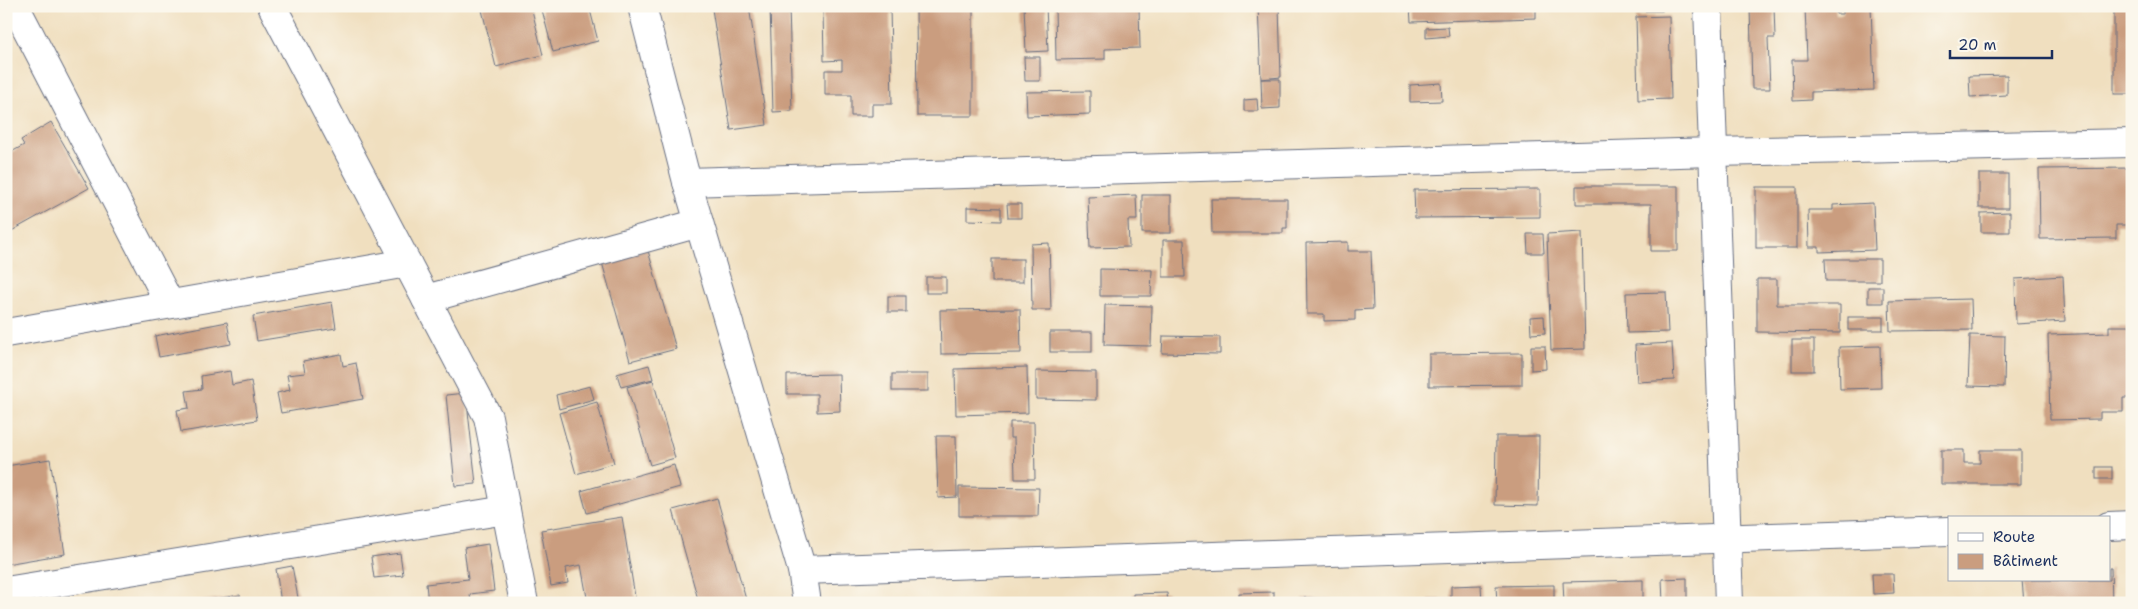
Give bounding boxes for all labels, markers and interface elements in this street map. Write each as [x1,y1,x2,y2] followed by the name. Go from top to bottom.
[1950,28,2053,60] scale bar
[1958,35,1997,55] text: 20 m
[1948,516,2110,582] legend
[1993,527,2035,547] text: Route
[1993,551,2058,571] text: Bâtiment

